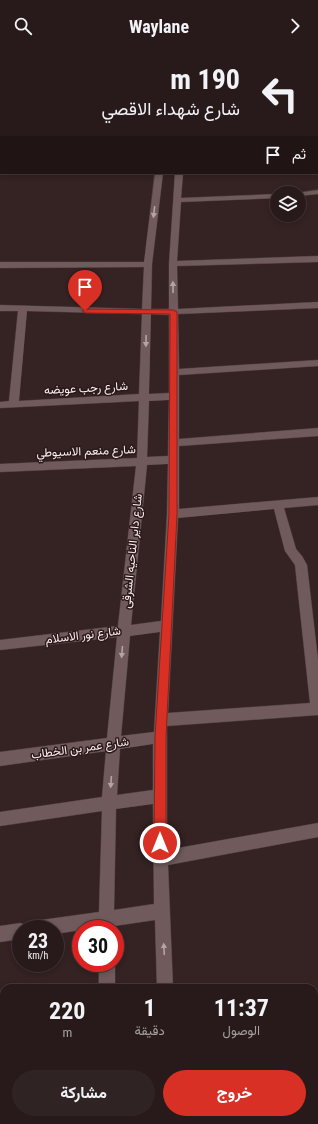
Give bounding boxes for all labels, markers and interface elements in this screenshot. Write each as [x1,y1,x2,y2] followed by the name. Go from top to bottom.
[12,15,34,37] icon: search
[284,15,306,37] icon: forward
[129,16,189,37] text: Waylane
[170,63,240,96] text: 190 m
[254,68,306,120] icon: left
[102,98,240,119] text: شارع شهداء الاقصي
[262,144,284,166] icon: arrive
[292,145,306,163] text: ثم
[270,186,306,222] map controls
[270,186,306,222] button: layers
[151,206,157,218] one-way arrow
[68,270,102,311] pin
[74,276,96,298] icon: arrive
[170,280,176,293] one-way arrow
[143,335,149,348] one-way arrow
[44,379,128,399] street label: شارع رجب عويضه
[36,442,136,463] street label: شارع منعم الاسيوطي
[119,493,147,609] street label: شارع داير الناحيه الشرقى
[44,623,122,649] street label: شارع نور الاسلام
[118,646,125,658] one-way arrow
[30,734,130,764] street label: شارع عمر بن الخطاب
[107,776,114,788] one-way arrow
[139,822,181,864] position arrow
[72,920,124,972] speed limit sign: 30
[28,929,48,953] text: 23
[160,943,167,955] one-way arrow
[28,950,48,961] text: km/h
[144,994,156,1022] text: 1
[214,994,269,1022] text: 11:37
[49,997,86,1025] text: 220
[135,1023,165,1038] text: دقيقة
[223,1023,260,1038] text: الوصول
[62,1025,72,1040] text: m
[12,1070,155,1116] button: مشاركة
[163,1070,306,1116] button: خروج

